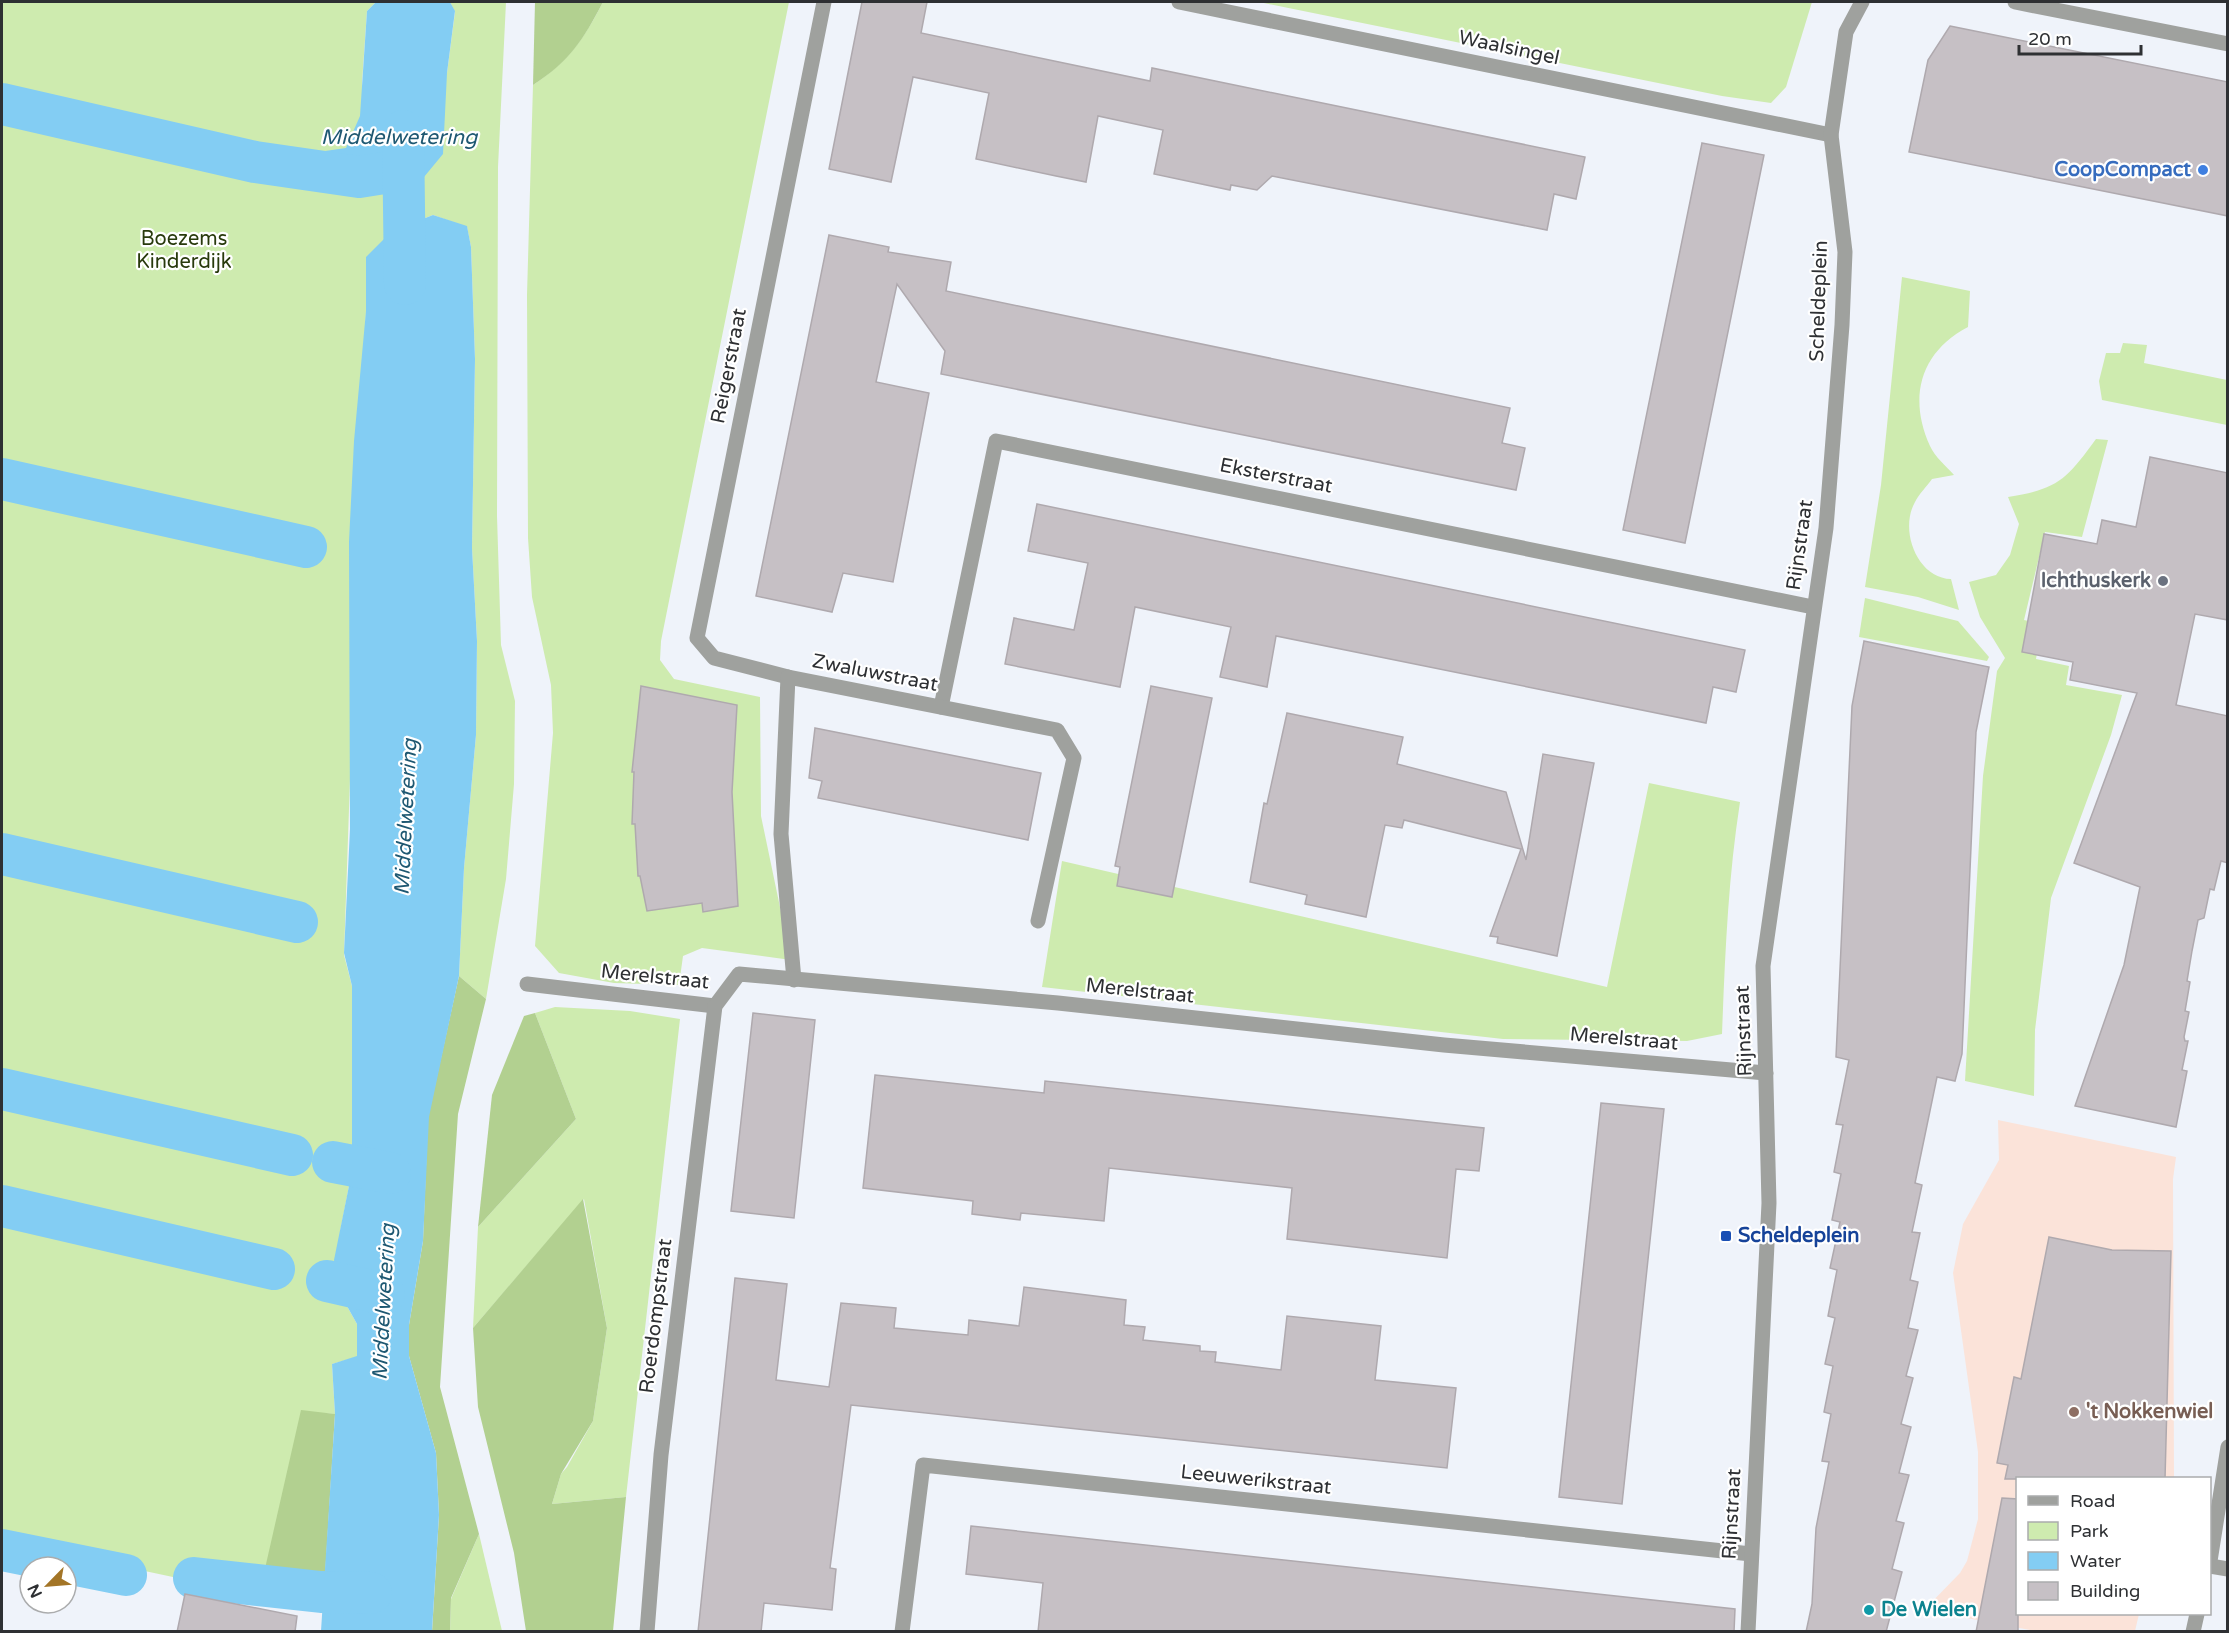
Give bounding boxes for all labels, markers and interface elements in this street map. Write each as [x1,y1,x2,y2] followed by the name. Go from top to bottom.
[2019,18,2140,56] scale bar
[1456,26,1562,70] street label: Waalsingel
[2028,28,2072,50] text: 20 m
[321,125,479,150] water label: Middelwetering
[2054,158,2191,182] place label: CoopCompact
[2196,163,2210,177] marker: CoopCompact
[136,227,232,274] park label: Boezems Kinderdijk
[1805,240,1833,362] street label: Scheldeplein
[706,306,752,426] street label: Reigerstraat
[1218,453,1335,499] street label: Eksterstraat
[1782,498,1818,592] street label: Rijnstraat
[2041,569,2151,593] place label: Ichthuskerk
[2156,574,2170,588] marker: Ichthuskerk
[810,649,940,697] street label: Zwaluwstraat
[389,737,423,896] water label: Middelwetering
[600,959,711,995] street label: Merelstraat
[1085,973,1196,1009] street label: Merelstraat
[1730,985,1758,1077] street label: Rijnstraat
[1569,1022,1680,1056] street label: Merelstraat
[367,1222,401,1381] water label: Middelwetering
[1738,1224,1859,1248] place label: Scheldeplein
[1719,1229,1733,1243] marker: Scheldeplein
[635,1237,677,1395] street label: Roerdompstraat
[2086,1400,2213,1424] place label: 't Nokkenwiel
[2067,1405,2081,1419] marker: 't Nokkenwiel
[1179,1460,1333,1500] street label: Leeuwerikstraat
[1718,1467,1746,1560] street label: Rijnstraat
[2016,1477,2211,1615] legend
[2070,1490,2115,1512] text: Road
[2070,1520,2109,1542] text: Park
[2070,1550,2121,1572] text: Water
[18,1555,78,1615] north arrow
[2070,1580,2140,1602] text: Building
[24,1581,47,1601] text: N
[1881,1598,1977,1622] place label: De Wielen
[1862,1603,1876,1617] marker: De Wielen

